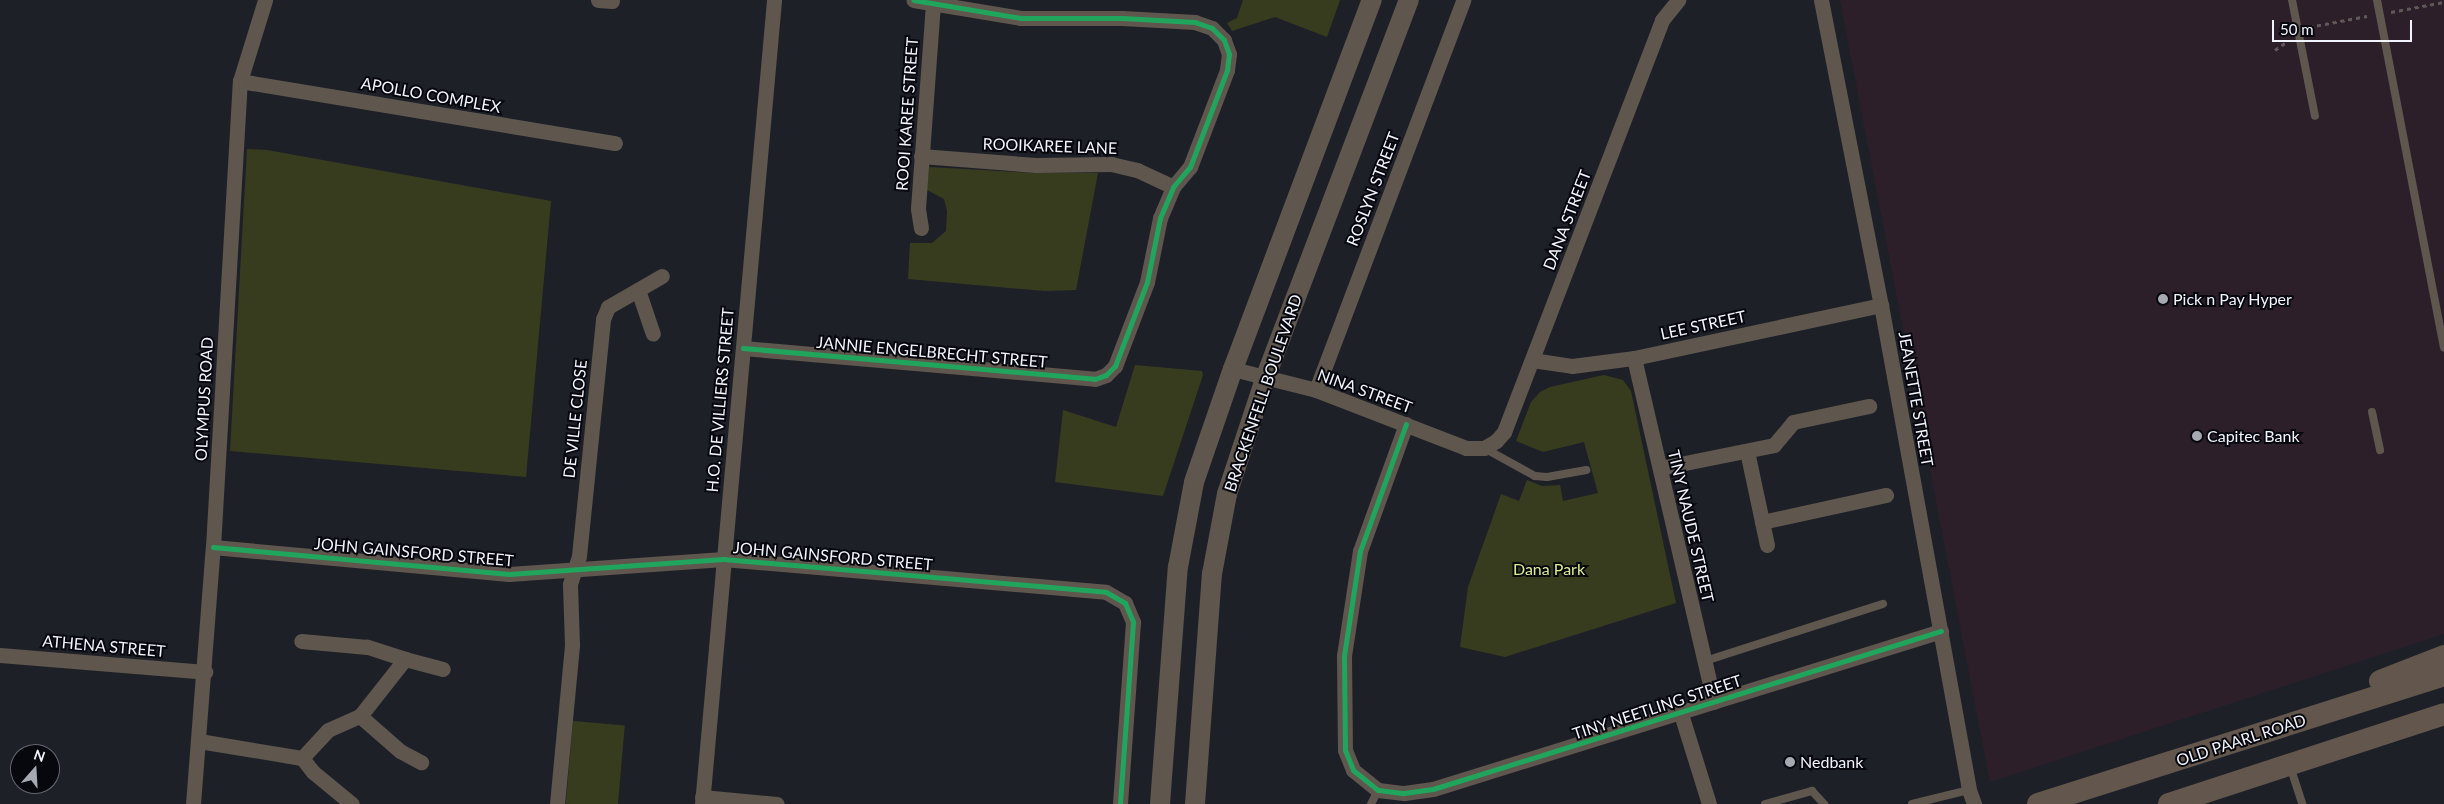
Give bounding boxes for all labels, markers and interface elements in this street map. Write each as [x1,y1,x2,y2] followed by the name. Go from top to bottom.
[2274,10,2414,42] scale bar
[2280,20,2314,38] text: 50 m
[892,36,922,192] street label: ROOI KAREE STREET
[360,73,502,117] street label: APOLLO COMPLEX
[1342,129,1404,249] street label: ROSLYN STREET
[982,134,1118,158] street label: ROOIKAREE LANE
[1539,167,1595,273] street label: DANA STREET
[2173,289,2292,309] place label: Pick n Pay Hyper
[1220,292,1306,494] street label: BRACKENFELL BOULEVARD
[2157,293,2169,305] marker: Pick n Pay Hyper
[702,307,738,493] street label: H.O. DE VILLIERS STREET
[1659,307,1747,343] street label: LEE STREET
[1895,330,1937,468] street label: JEANETTE STREET
[816,332,1048,372] street label: JANNIE ENGELBRECHT STREET
[191,337,217,461] street label: OLYMPUS ROAD
[559,358,591,480] street label: DE VILLE CLOSE
[1315,365,1415,417] street label: NINA STREET
[2207,426,2300,446] place label: Capitec Bank
[2191,430,2203,442] marker: Capitec Bank
[1664,448,1718,604] street label: TINY NAUDE STREET
[314,534,514,570] street label: JOHN GAINSFORD STREET
[733,538,933,574] street label: JOHN GAINSFORD STREET
[1513,559,1585,579] park label: Dana Park
[41,631,167,661] street label: ATHENA STREET
[1570,670,1744,744] street label: TINY NEETLING STREET
[2174,710,2308,770] street label: OLD PAARL ROAD
[10,744,60,794] north arrow
[32,745,48,765] text: N
[1800,752,1863,772] place label: Nedbank
[1784,756,1796,768] marker: Nedbank

